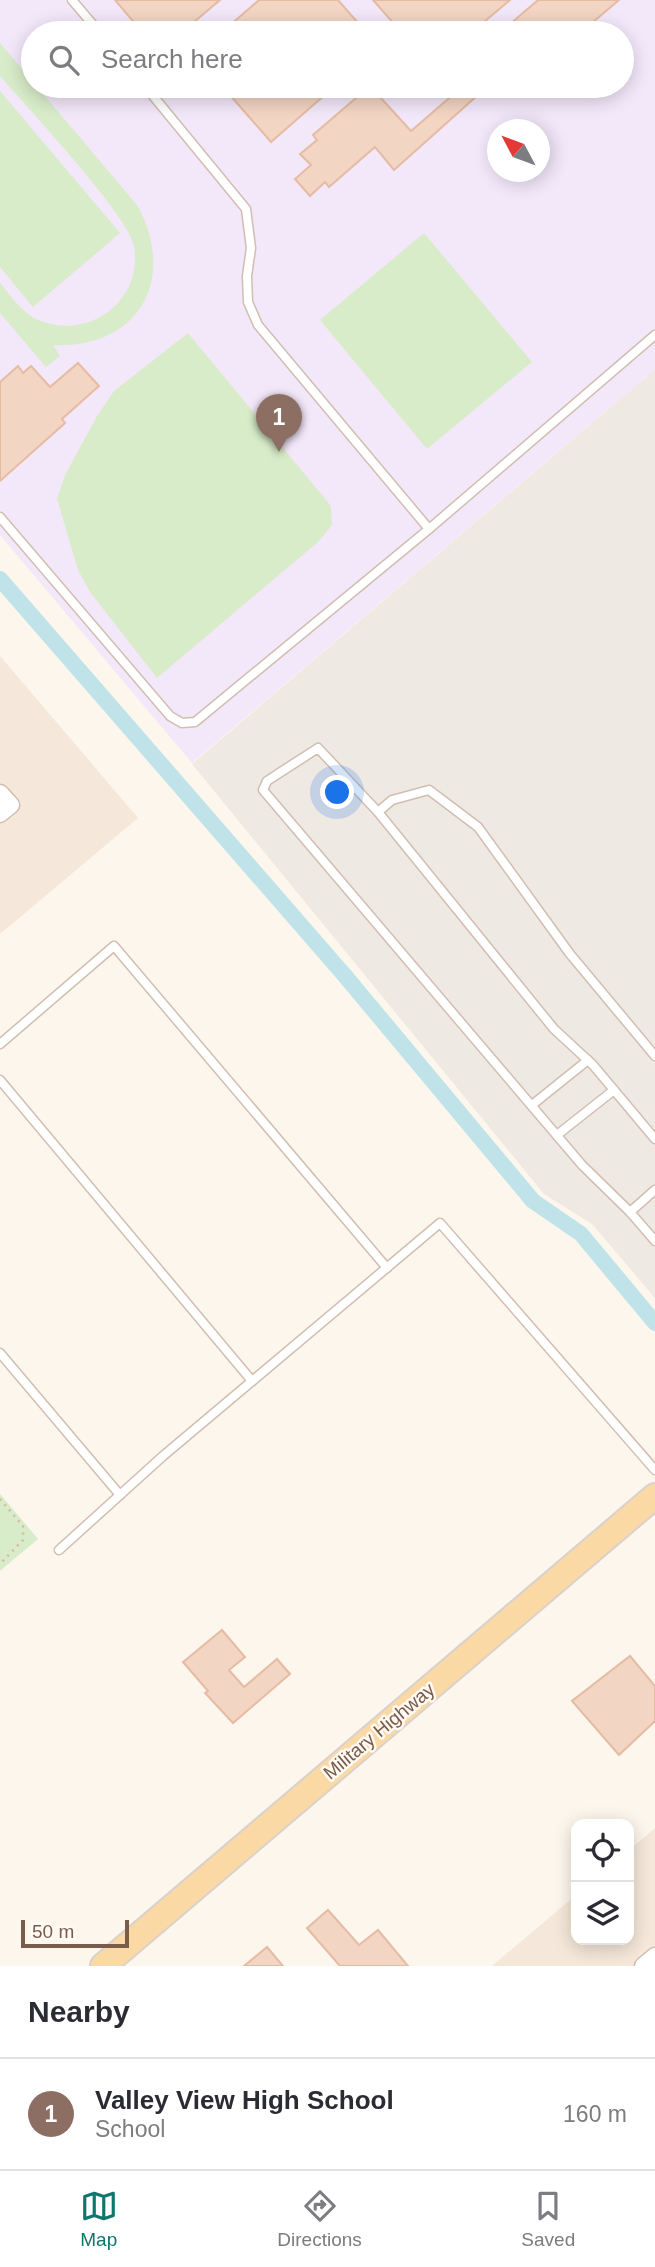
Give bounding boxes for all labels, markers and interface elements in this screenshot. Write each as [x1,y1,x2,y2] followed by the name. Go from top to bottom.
[21,21,634,98] search box
[45,41,83,79] icon: search
[101,44,243,74] text: Search here
[487,119,550,182] north arrow
[256,394,302,452] pin: 1
[320,775,354,809] your location
[319,1678,439,1783] street label: Military Highway
[571,1819,634,1945] map controls
[571,1819,634,1882] button: locate
[571,1882,634,1945] button: layers
[21,1917,130,1949] scale bar
[32,1921,74,1942] text: 50 m
[28,1995,130,2028] text: Nearby
[95,2085,394,2115] text: Valley View High School
[45,2101,57,2127] text: 1
[563,2101,627,2127] text: 160 m
[95,2116,165,2142] text: School
[80,2187,118,2251] tab: Map
[277,2187,362,2251] tab: Directions
[521,2187,575,2251] tab: Saved

